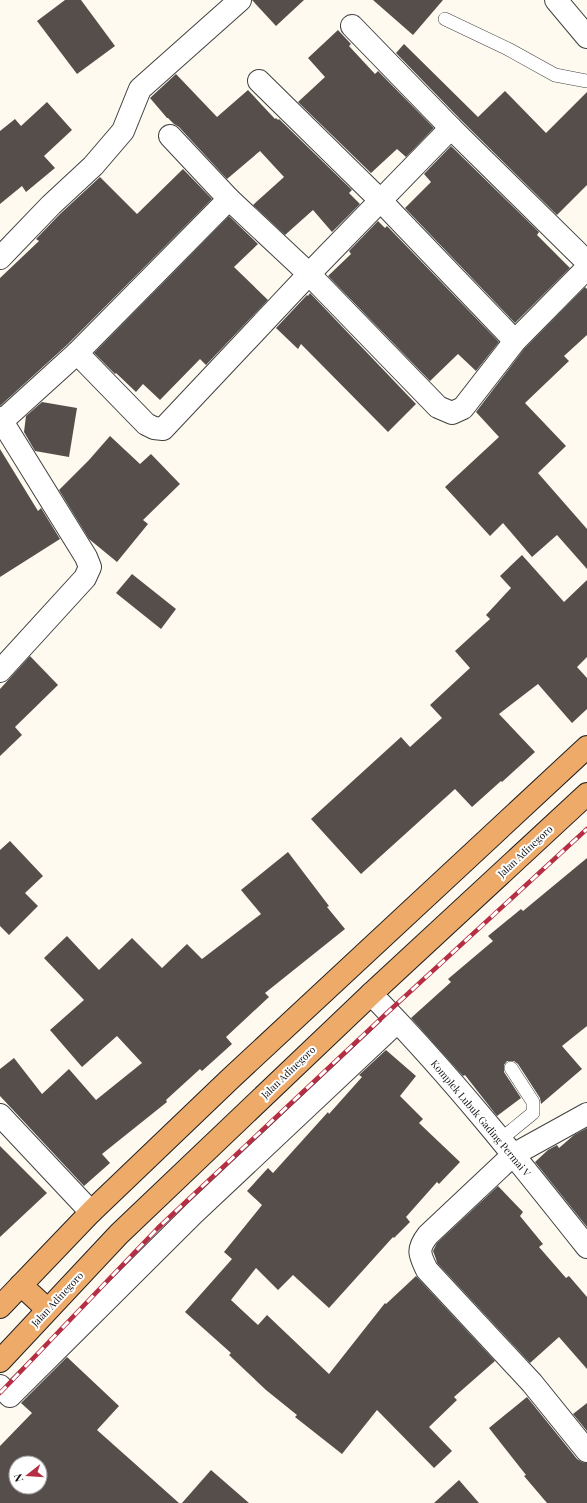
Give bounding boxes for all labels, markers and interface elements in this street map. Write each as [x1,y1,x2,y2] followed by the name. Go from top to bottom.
[494,822,556,881] street label: Jalan Adinegoro
[257,1042,319,1102] street label: Jalan Adinegoro
[428,1057,534,1180] street label: Komplek Lubuk Gading Permai V
[27,1268,86,1330] street label: Jalan Adinegoro
[8,1455,48,1495] north arrow
[10,1472,26,1484] text: N

